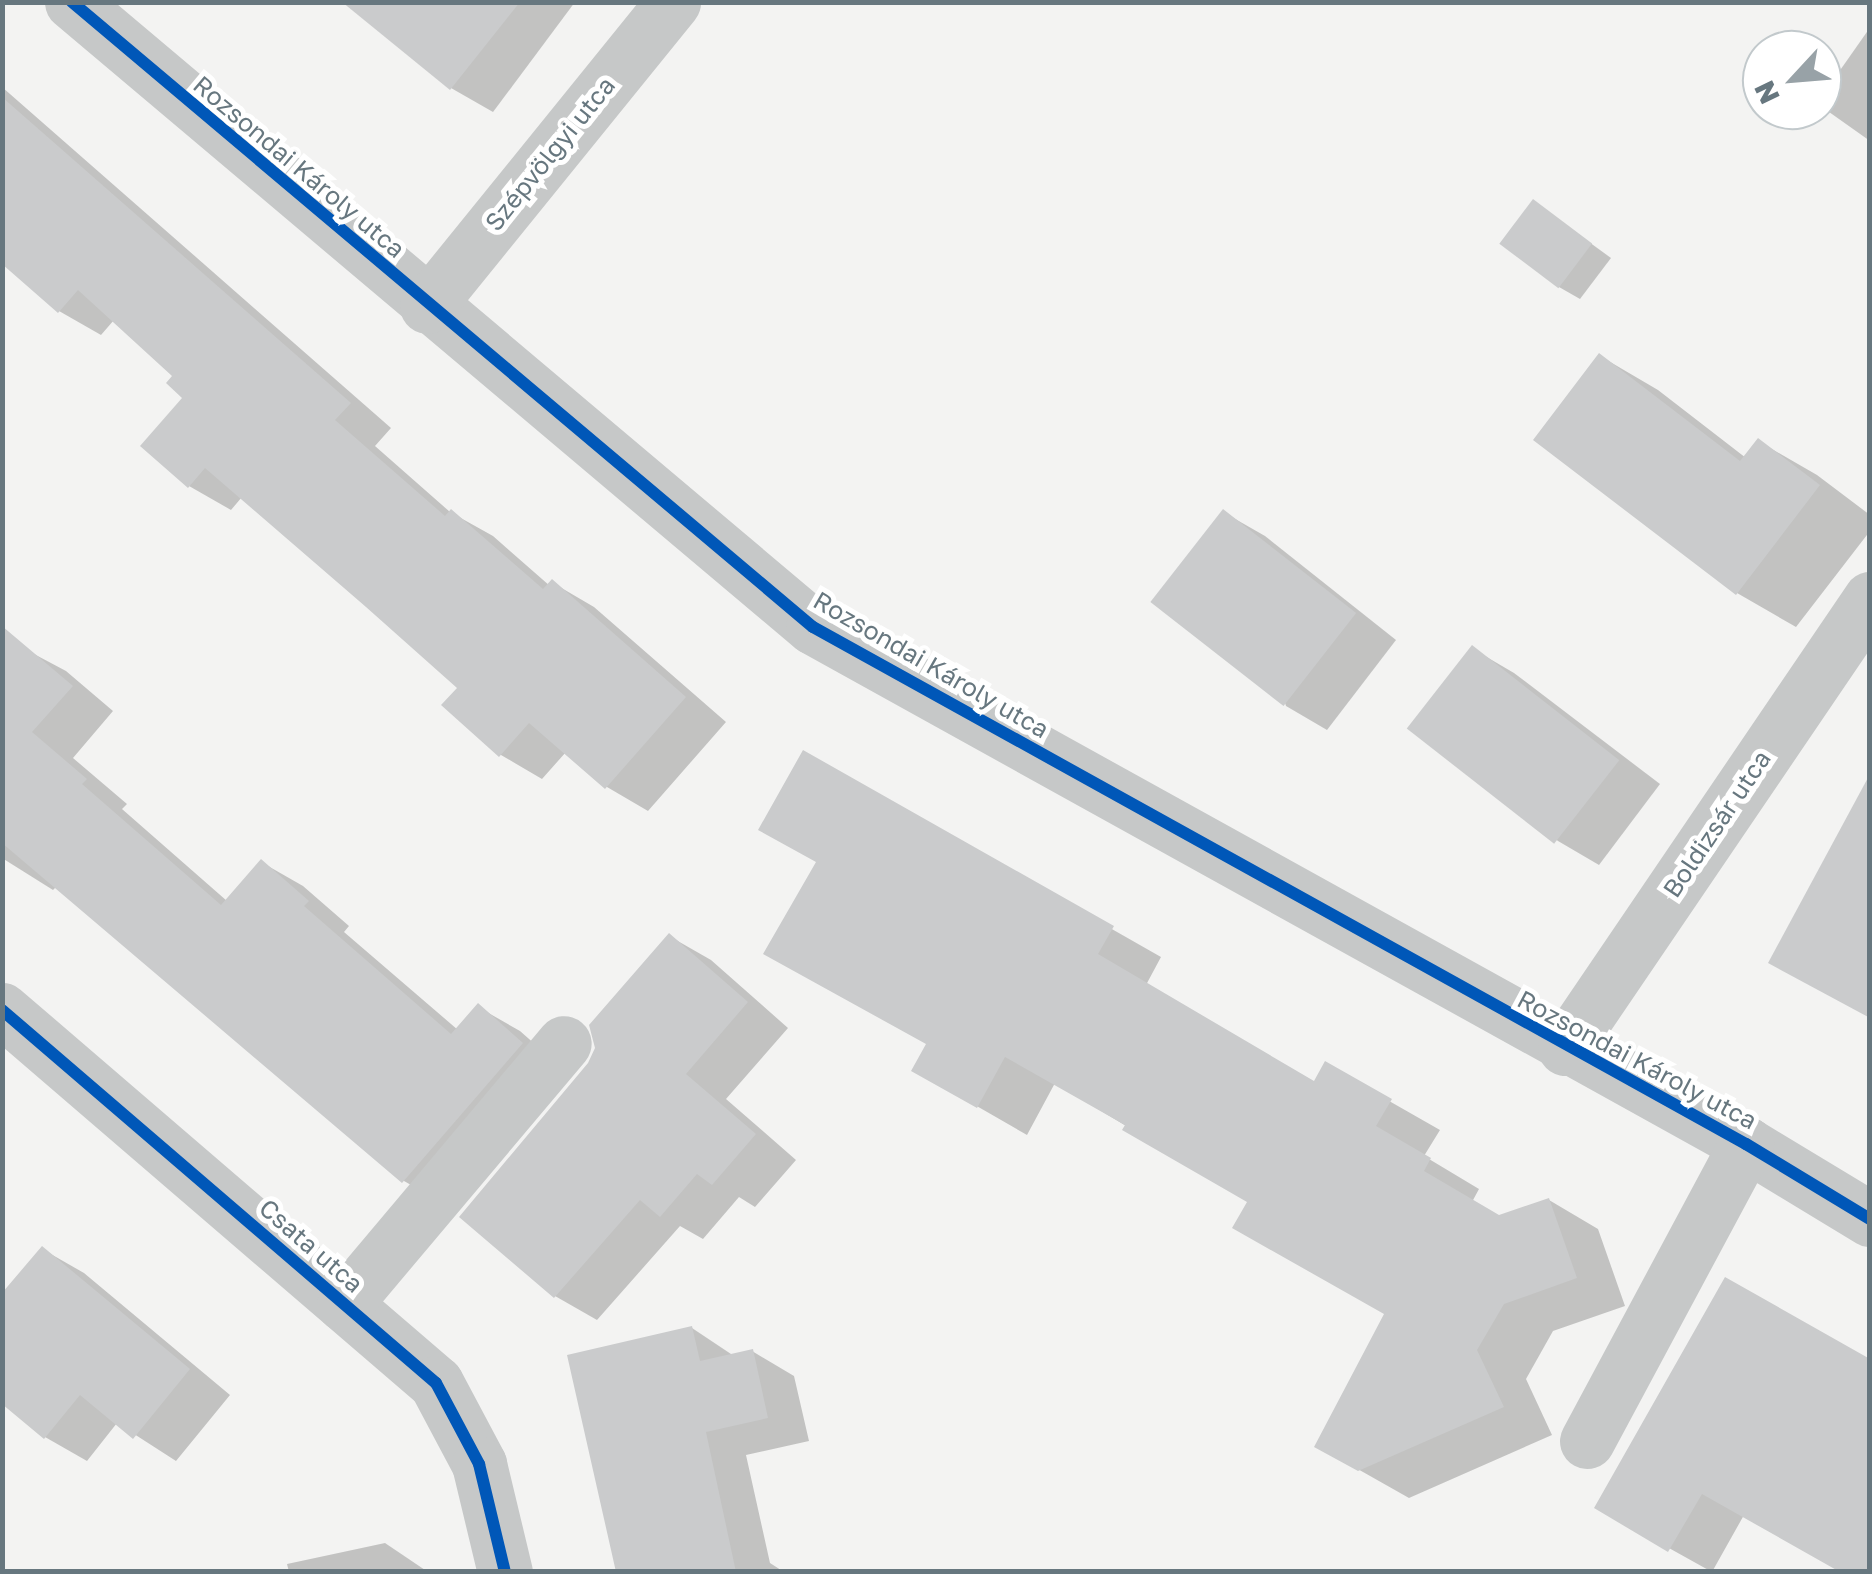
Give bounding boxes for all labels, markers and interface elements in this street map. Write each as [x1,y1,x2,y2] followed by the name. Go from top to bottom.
[1742,30,1842,130] north arrow
[187,70,411,264] street label: Rozsondai Károly utca
[479,71,621,237] street label: Szépvölgyi utca
[1747,76,1786,109] text: N
[808,585,1054,745] street label: Rozsondai Károly utca
[1657,745,1777,903] street label: Boldizsár utca
[1512,984,1762,1136] street label: Rozsondai Károly utca
[253,1193,369,1299] street label: Csata utca

